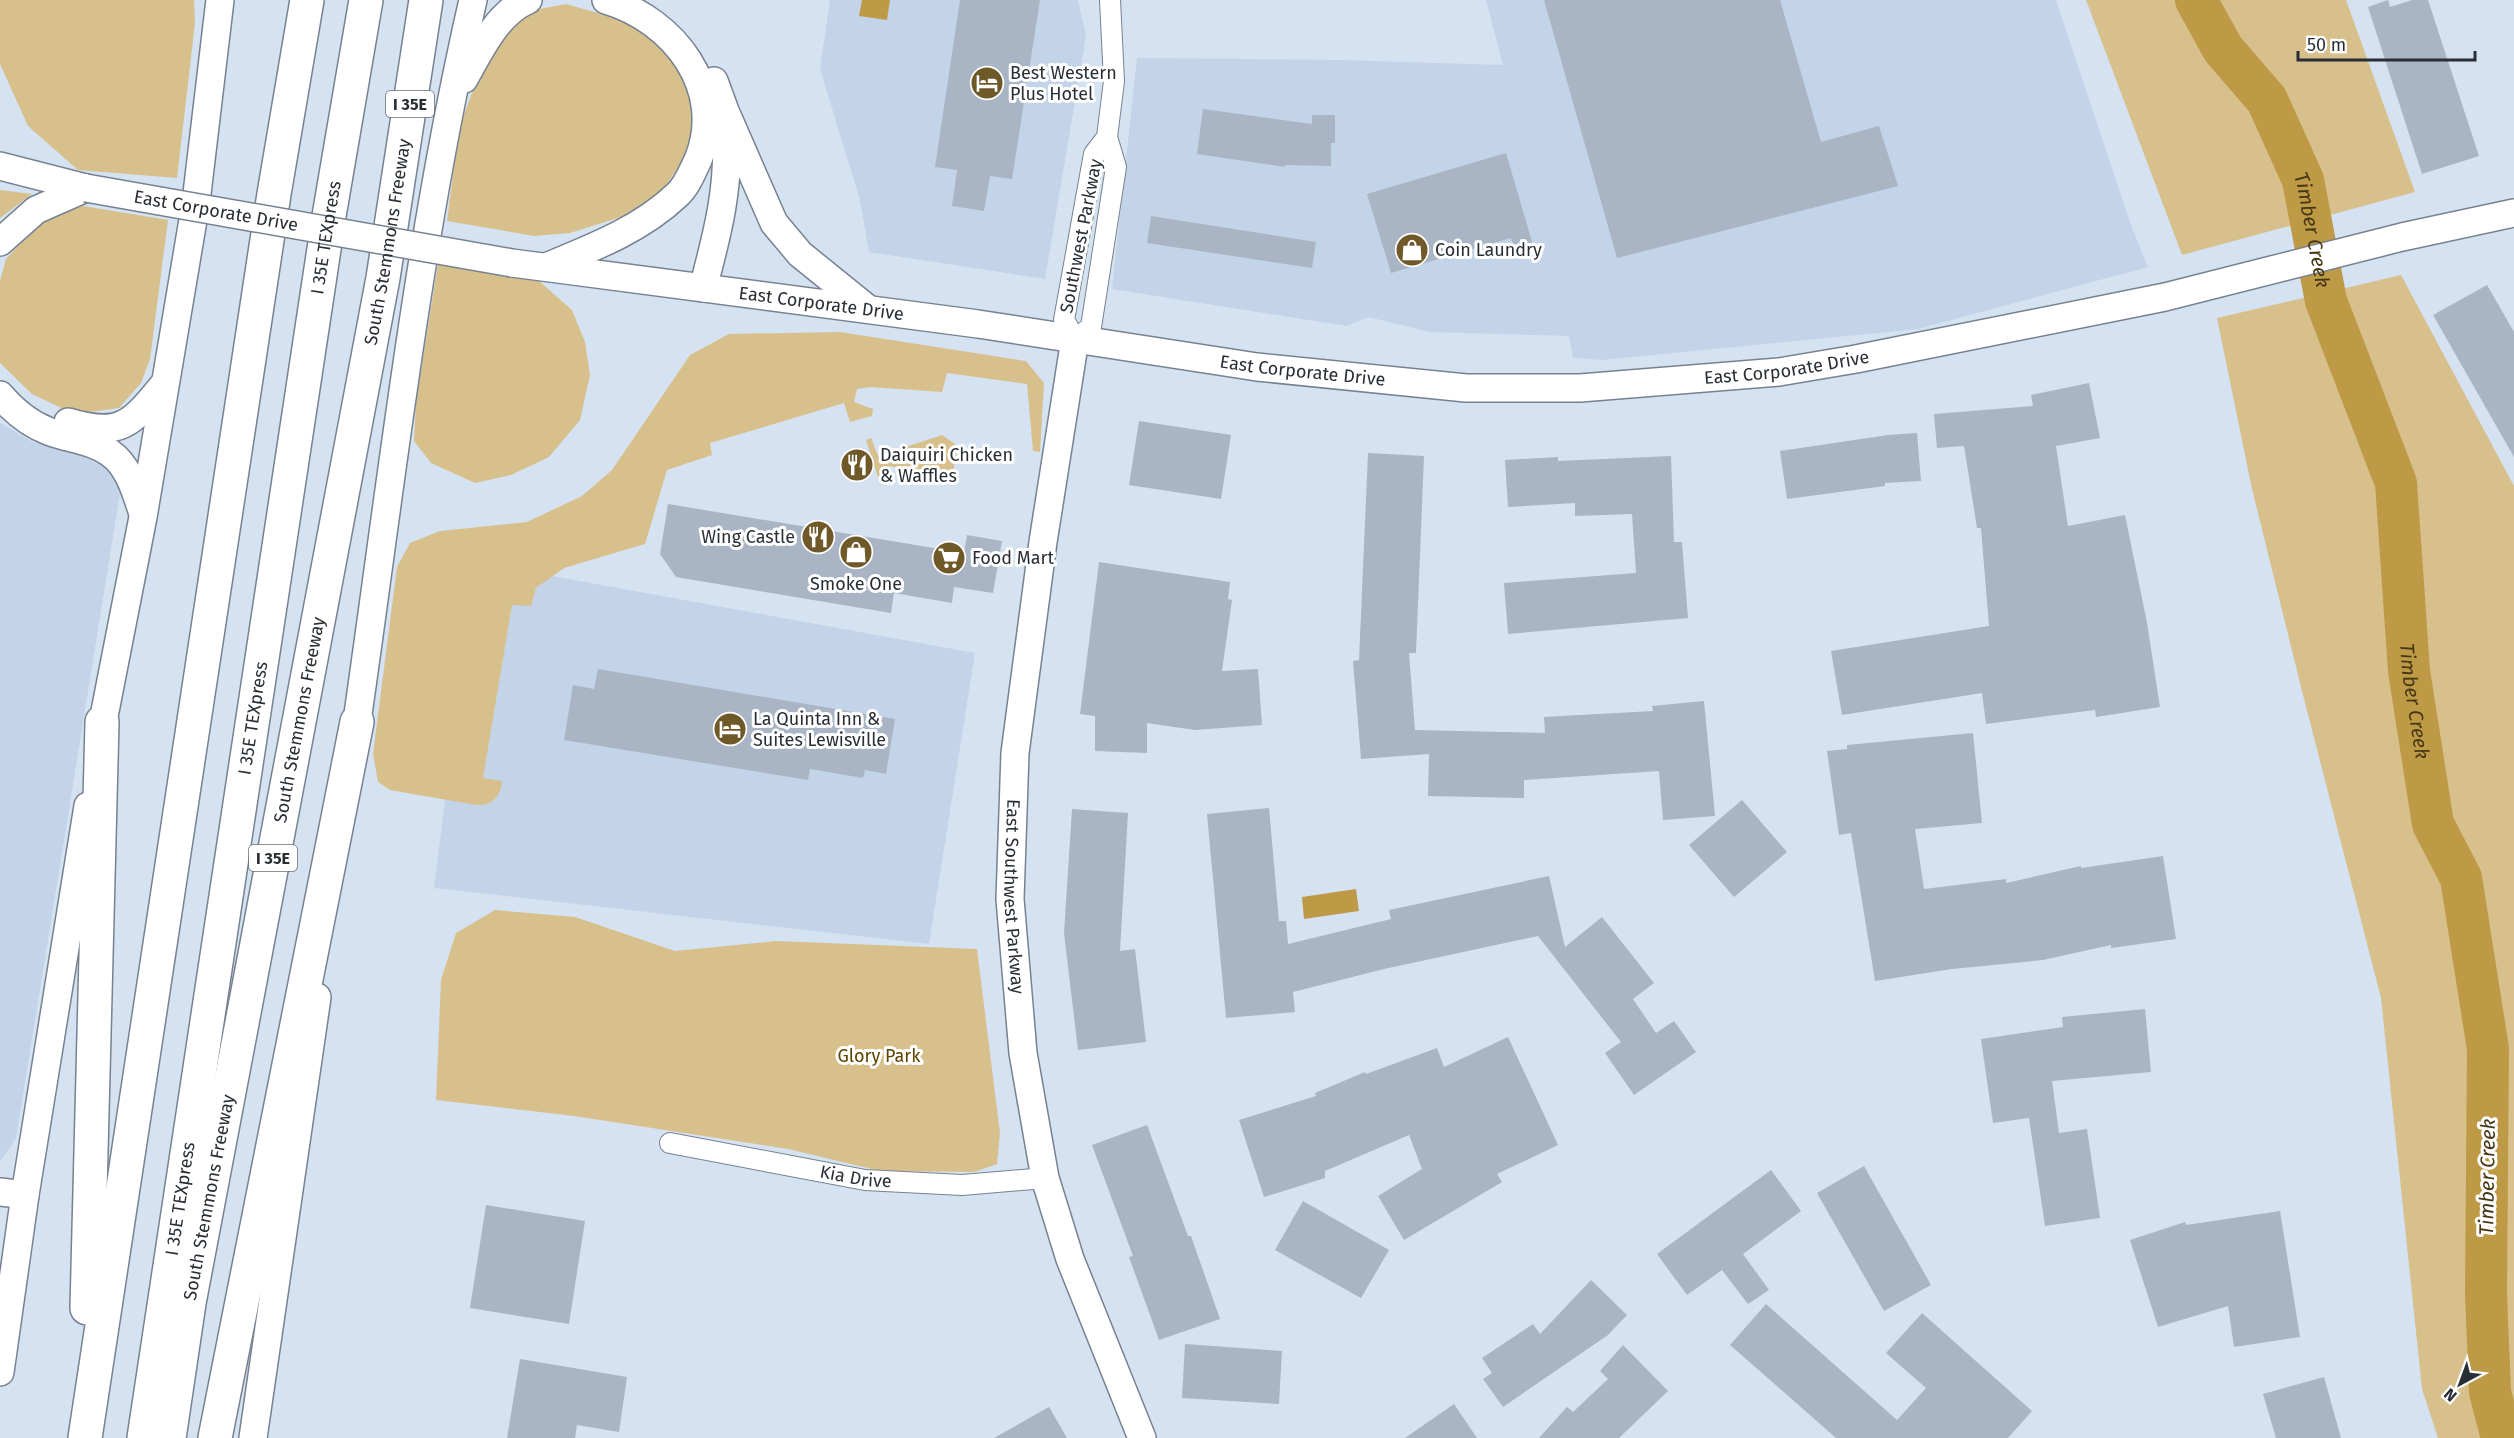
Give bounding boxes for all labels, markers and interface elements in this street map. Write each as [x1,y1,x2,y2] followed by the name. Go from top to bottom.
[2298,24,2475,62] scale bar
[2307,34,2346,56] text: 50 m
[1010,62,1117,105] place label: Best Western Plus Hotel
[969,65,1005,101] hotel icon: Best Western Plus Hotel
[386,91,434,117] road number: I 35E
[360,137,415,347] street label: South Stemmons Freeway
[1055,157,1107,315] street label: Southwest Parkway
[2289,168,2335,290] water label: Timber Creek
[306,179,346,296] street label: I 35E TEXpress
[132,186,300,236] street label: East Corporate Drive
[1394,232,1430,268] shop icon: Coin Laundry
[1435,239,1542,261] place label: Coin Laundry
[737,282,905,325] street label: East Corporate Drive
[1703,346,1871,389] street label: East Corporate Drive
[1218,350,1386,391] street label: East Corporate Drive
[880,444,1013,487] place label: Daiquiri Chicken & Waffles
[839,447,875,483] restaurant icon: Daiquiri Chicken & Waffles
[800,519,836,555] restaurant icon: Wing Castle
[701,526,795,548] place label: Wing Castle
[838,534,874,570] shop icon: Smoke One
[931,540,967,576] supermarket icon: Food Mart
[972,547,1055,569] place label: Food Mart
[810,573,902,595] place label: Smoke One
[269,615,330,825] street label: South Stemmons Freeway
[2395,642,2435,761] water label: Timber Creek
[234,660,272,777] street label: I 35E TEXpress
[753,708,886,751] place label: La Quinta Inn & Suites Lewisville
[712,711,748,747] hotel icon: La Quinta Inn & Suites Lewisville
[999,798,1029,995] street label: East Southwest Parkway
[249,845,297,871] road number: I 35E
[837,1045,921,1067] park label: Glory Park
[179,1092,239,1302] street label: South Stemmons Freeway
[2474,1118,2500,1236] water label: Timber Creek
[161,1140,200,1257] street label: I 35E TEXpress
[818,1161,892,1192] street label: Kia Drive
[2430,1354,2490,1414] north arrow
[2440,1384,2461,1406] text: N

